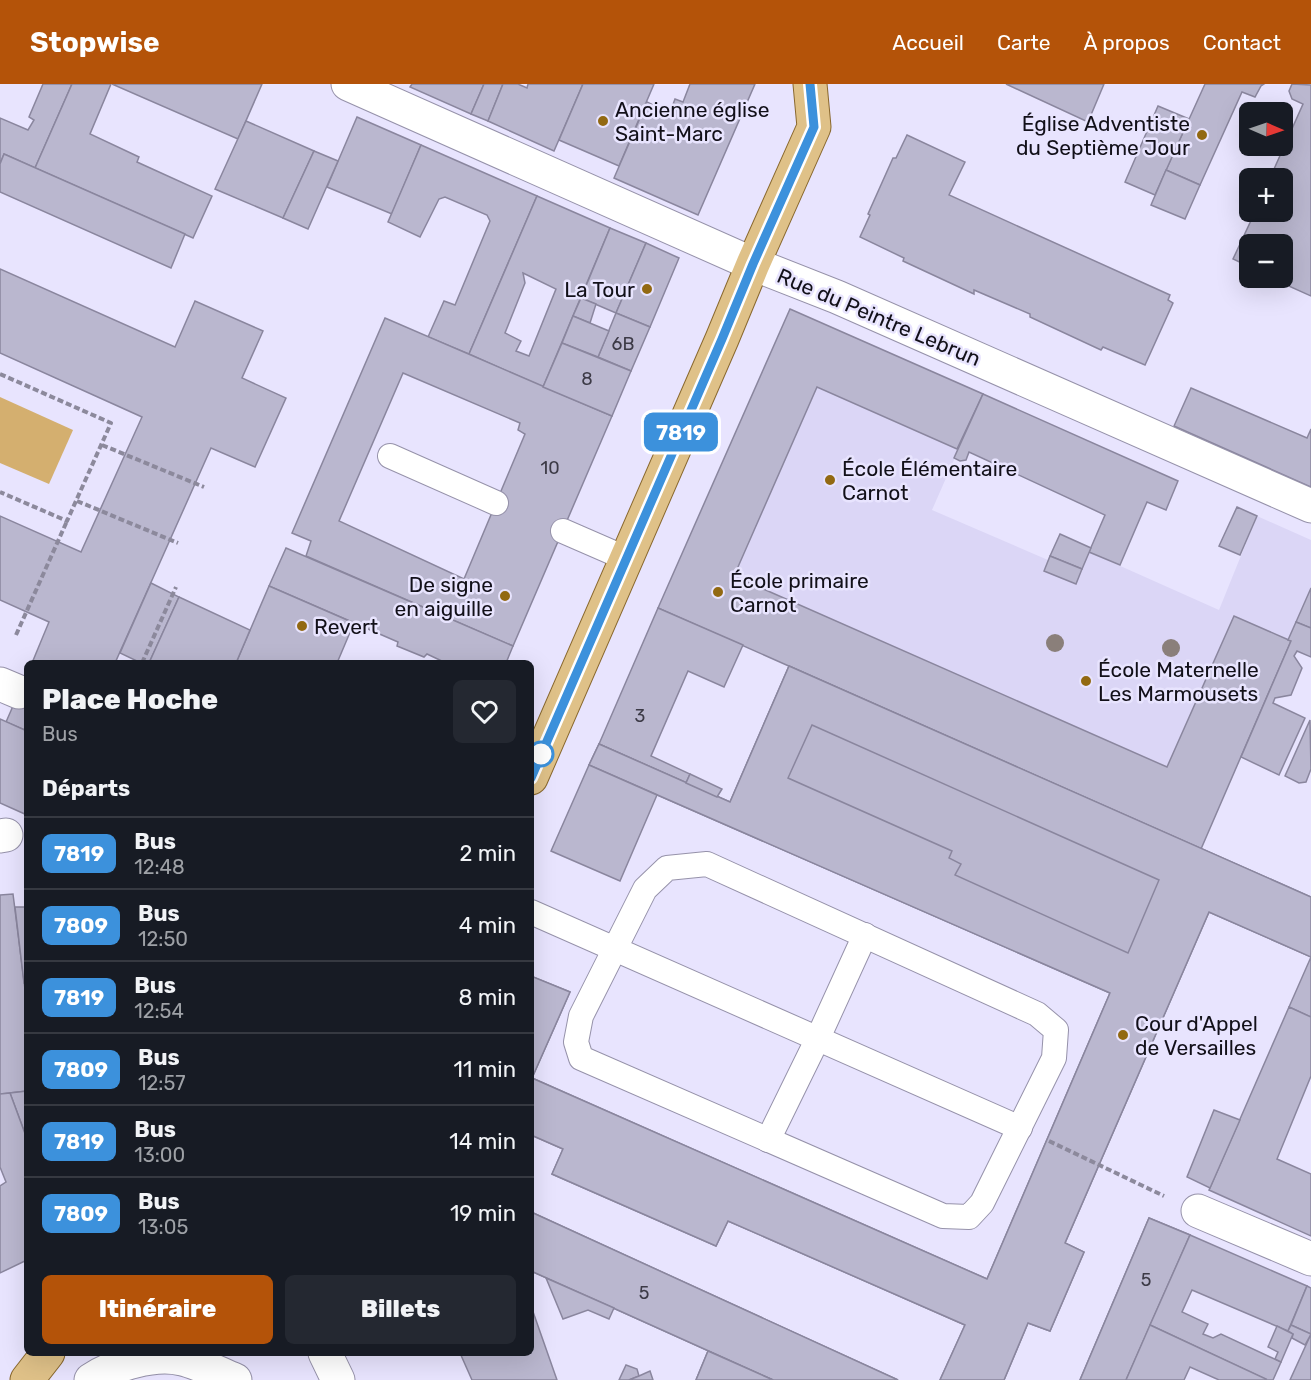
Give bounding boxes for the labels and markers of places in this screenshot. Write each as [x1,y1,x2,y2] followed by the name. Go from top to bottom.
[615,97,770,146] place label: Ancienne église Saint-Marc
[1016,111,1190,160] place label: Église Adventiste du Septième Jour
[596,114,610,128] marker: Ancienne église Saint-Marc
[1195,128,1209,142] marker: Église Adventiste du Septième Jour
[564,277,635,302] place label: La Tour
[640,282,654,296] marker: La Tour
[842,456,1017,505] place label: École Élémentaire Carnot
[823,473,837,487] marker: École Élémentaire Carnot
[730,568,869,617] place label: École primaire Carnot
[394,572,493,621] place label: De signe en aiguille
[711,585,725,599] marker: École primaire Carnot
[498,589,512,603] marker: De signe en aiguille
[314,614,378,639] place label: Revert
[295,619,309,633] marker: Revert
[1098,657,1259,706] place label: École Maternelle Les Marmousets
[1079,674,1093,688] marker: École Maternelle Les Marmousets
[528,741,554,767] unlabelled marker
[1135,1011,1258,1060] place label: Cour d'Appel de Versailles
[1116,1028,1130,1042] marker: Cour d'Appel de Versailles

